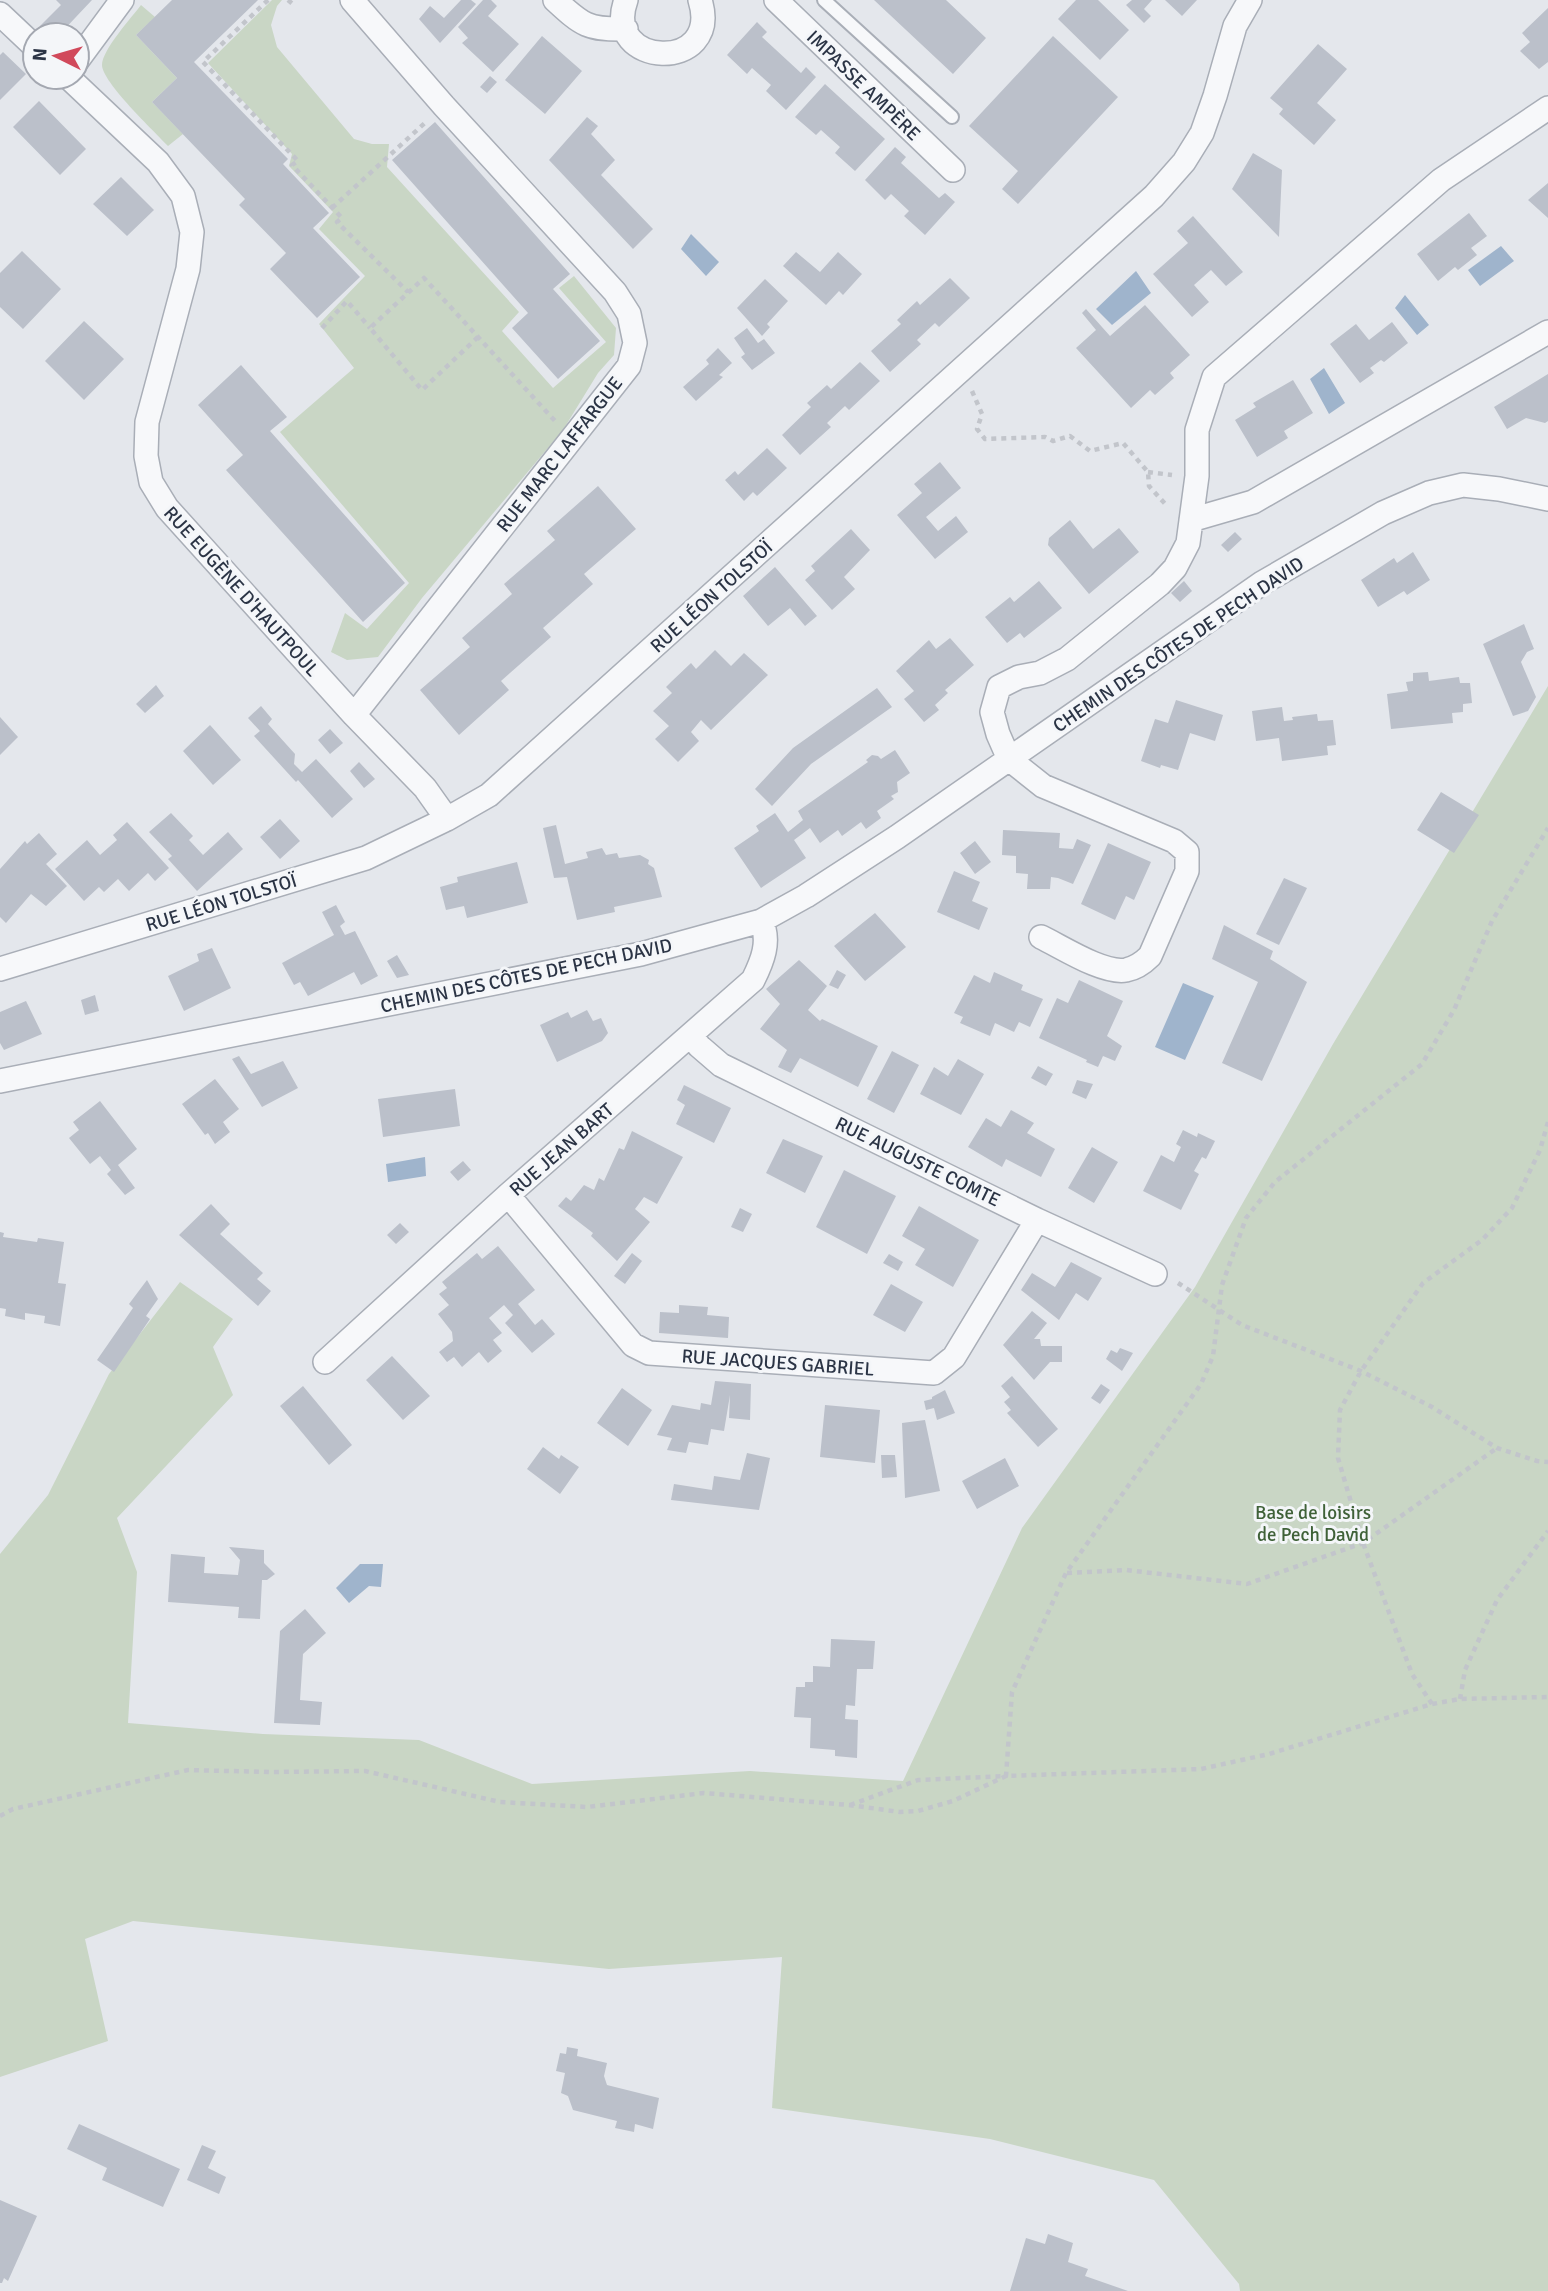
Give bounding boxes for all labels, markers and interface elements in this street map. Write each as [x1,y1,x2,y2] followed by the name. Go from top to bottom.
[21,21,91,91] north arrow
[801,25,925,146] street label: IMPASSE AMPÈRE
[28,47,53,62] text: N
[492,372,628,537] street label: RUE MARC LAFFARGUE
[158,502,324,682] street label: RUE EUGÈNE D'HAUTPOUL
[645,535,778,658] street label: RUE LÉON TOLSTOÏ
[1048,552,1309,738] street label: CHEMIN DES CÔTES DE PECH DAVID
[143,868,300,937] street label: RUE LÉON TOLSTOÏ
[378,933,674,1019] street label: CHEMIN DES CÔTES DE PECH DAVID
[505,1097,619,1202] street label: RUE JEAN BART
[831,1111,1004,1212] street label: RUE AUGUSTE COMTE
[681,1344,875,1382] street label: RUE JACQUES GABRIEL
[1255,1501,1371,1547] park label: Base de loisirs de Pech David

